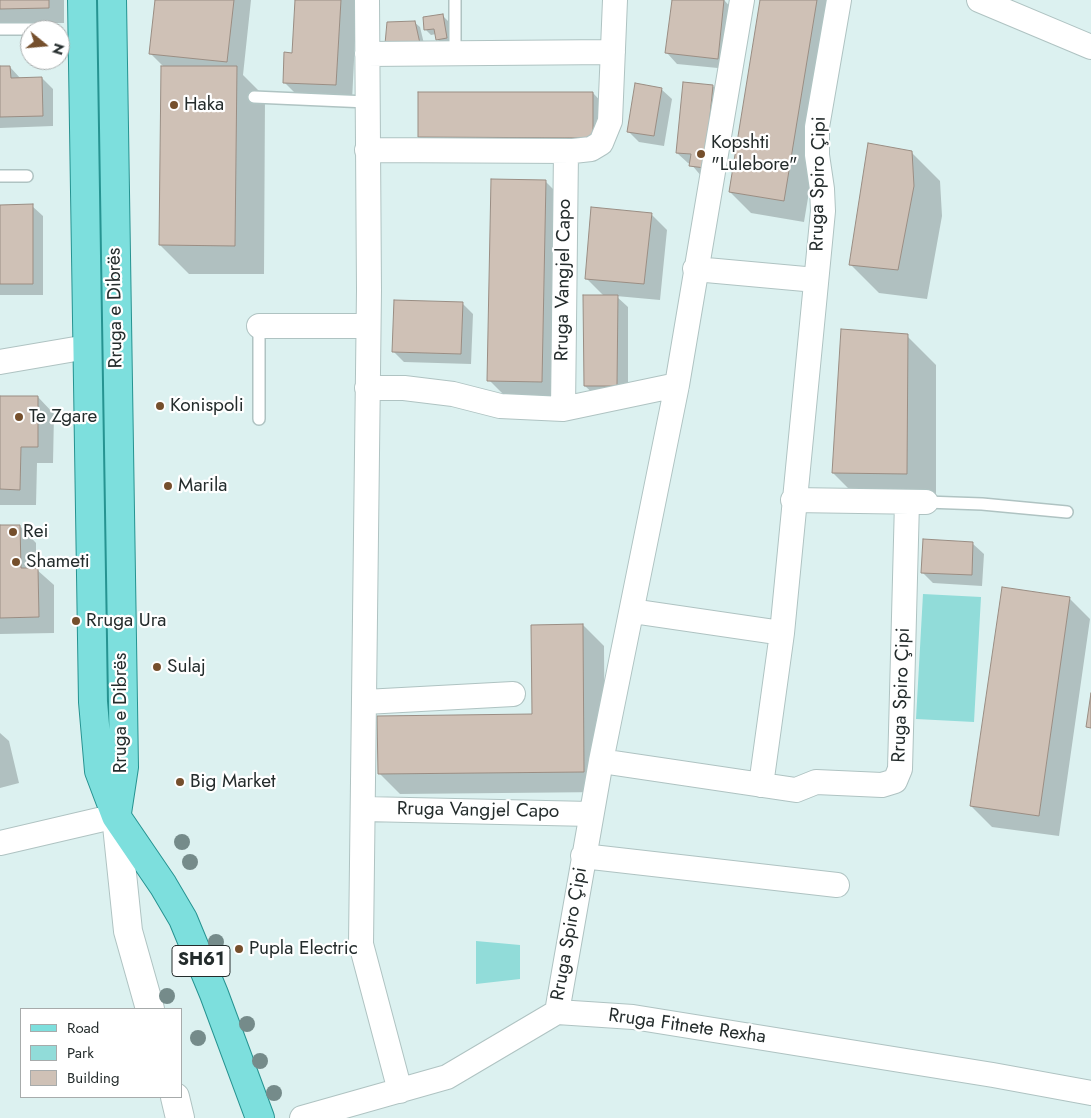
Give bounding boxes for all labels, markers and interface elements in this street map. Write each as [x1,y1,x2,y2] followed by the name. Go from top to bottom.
[20,20,70,70] north arrow
[47,41,70,57] text: N
[184,94,224,116] place label: Haka
[168,99,180,111] marker: Haka
[806,116,832,252] street label: Rruga Spiro Çipi
[711,132,798,176] place label: Kopshti "Lulebore"
[695,148,707,160] marker: Kopshti "Lulebore"
[551,199,577,361] street label: Rruga Vangjel Capo
[104,247,128,369] street label: Rruga e Dibrës
[170,395,244,417] place label: Konispoli
[154,400,166,412] marker: Konispoli
[29,406,97,428] place label: Te Zgare
[13,411,25,423] marker: Te Zgare
[178,475,227,497] place label: Marila
[162,480,174,492] marker: Marila
[23,521,48,543] place label: Rei
[7,526,19,538] marker: Rei
[26,551,90,573] place label: Shameti
[10,556,22,568] marker: Shameti
[86,610,166,632] place label: Rruga Ura
[70,615,82,627] marker: Rruga Ura
[888,627,916,763] street label: Rruga Spiro Çipi
[110,653,132,773] street label: Rruga e Dibrës
[167,656,206,678] place label: Sulaj
[151,661,163,673] marker: Sulaj
[190,771,276,793] place label: Big Market
[174,776,186,788] marker: Big Market
[397,798,559,824] street label: Rruga Vangjel Capo
[547,866,593,1002] street label: Rruga Spiro Çipi
[249,938,358,960] place label: Pupla Electric
[233,943,245,955] marker: Pupla Electric
[172,946,230,976] road number: SH61
[607,1005,767,1049] street label: Rruga Fitnete Rexha
[20,1008,182,1098] legend
[67,1017,99,1039] text: Road
[67,1042,94,1064] text: Park
[67,1067,119,1089] text: Building

